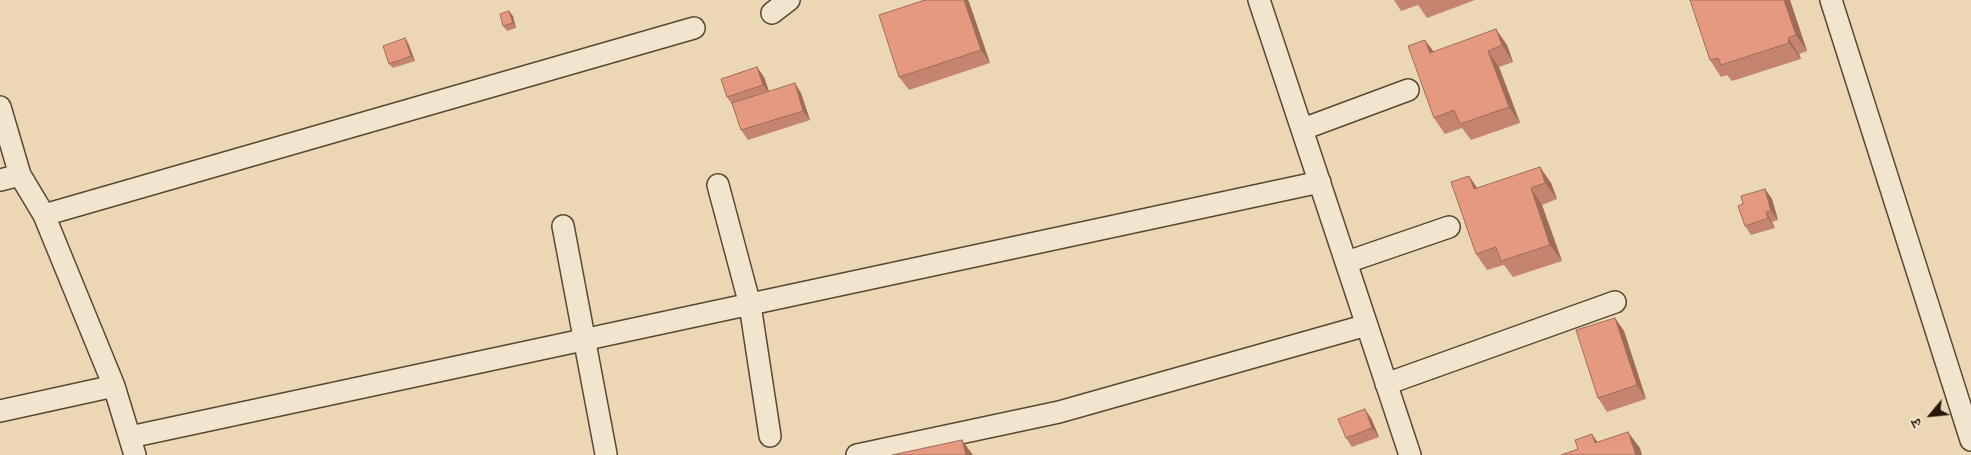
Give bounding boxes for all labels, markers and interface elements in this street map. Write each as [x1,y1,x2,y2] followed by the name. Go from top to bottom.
[1906,390,1956,440] north arrow
[1907,415,1927,430] text: उ

